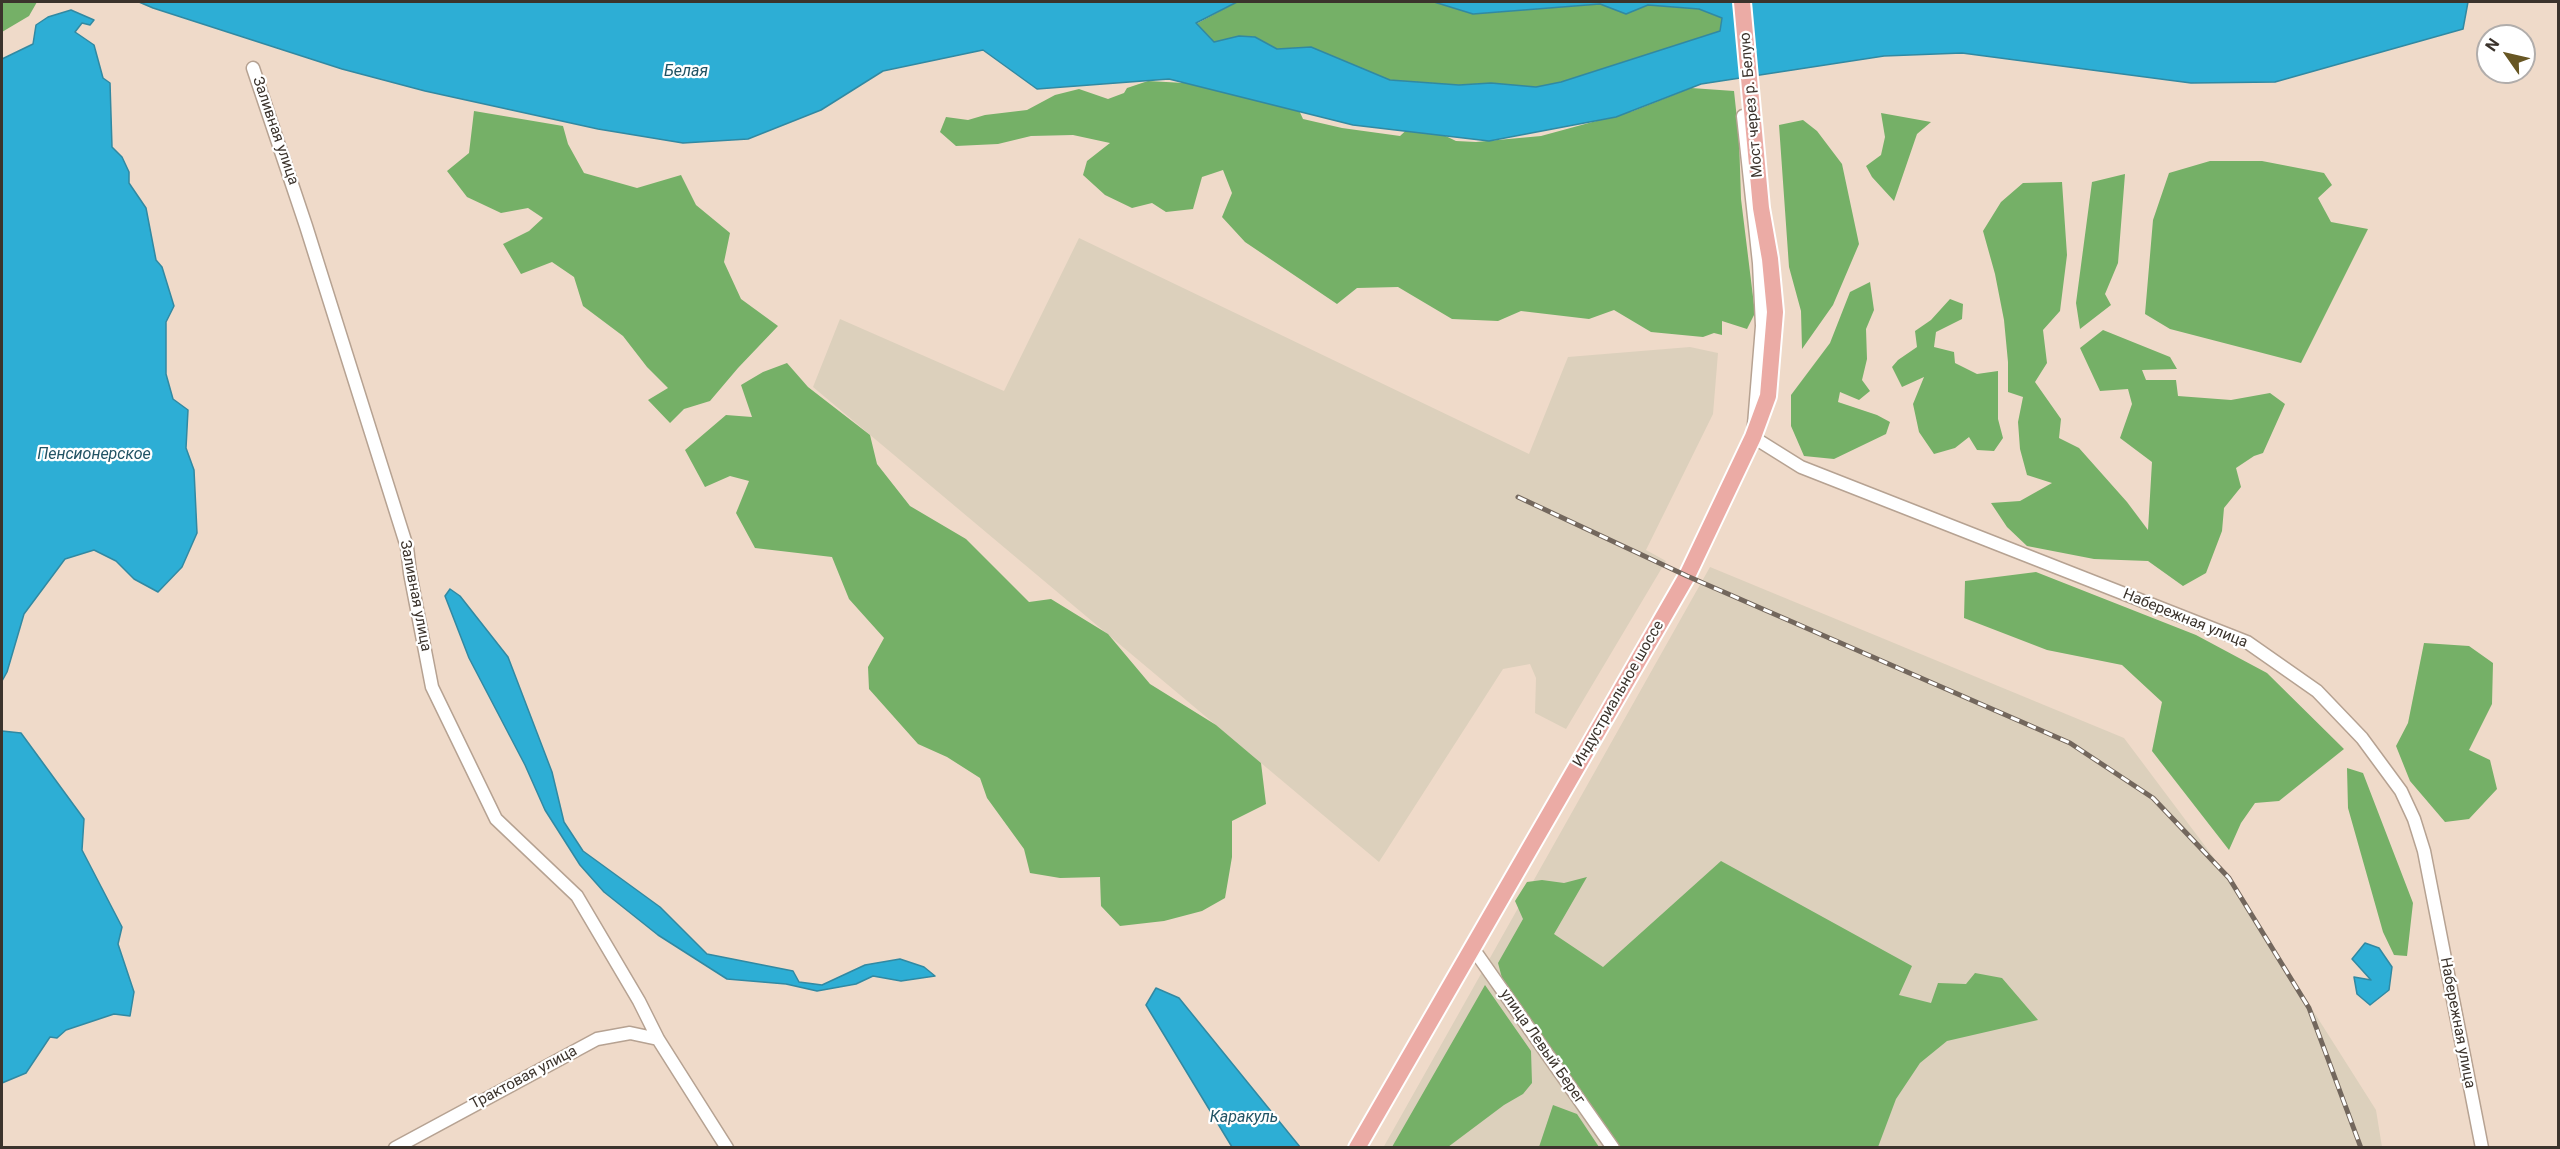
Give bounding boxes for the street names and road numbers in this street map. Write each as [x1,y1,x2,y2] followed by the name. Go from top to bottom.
[1737,32,1767,178] street label: Мост через р. Белую
[248,75,302,187] street label: Заливная улица
[395,539,435,653] street label: Заливная улица
[2120,586,2250,652] street label: Набережная улица
[1570,618,1668,770] street label: Индустриальное шоссе
[2435,956,2479,1090] street label: Набережная улица
[1496,986,1588,1108] street label: улица Левый Берег
[468,1042,580,1114] street label: Трактовая улица

